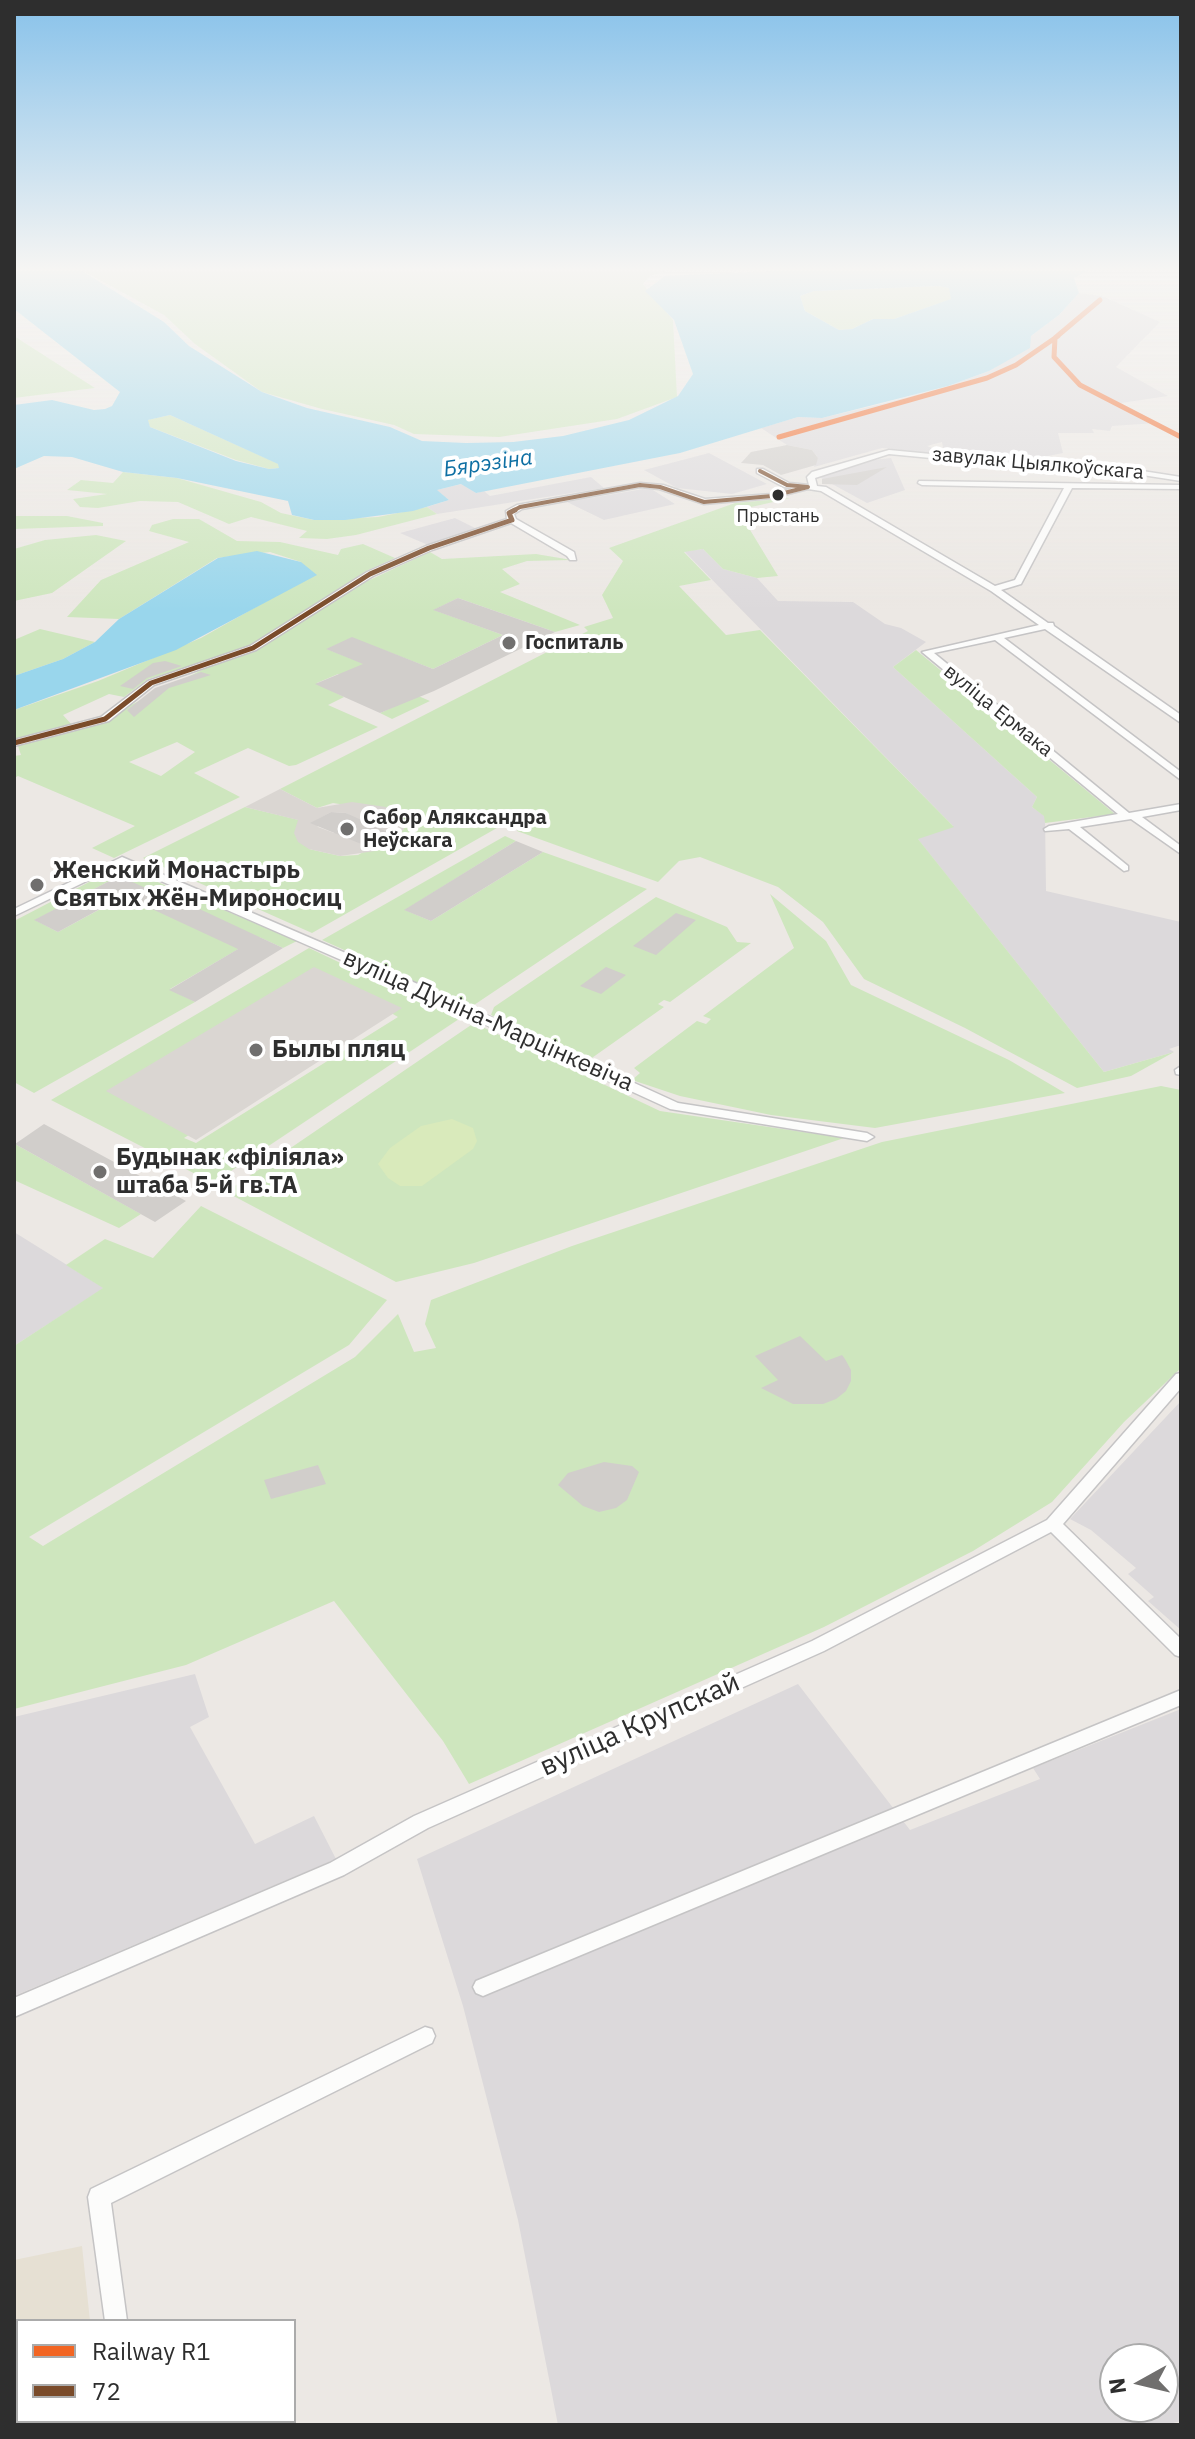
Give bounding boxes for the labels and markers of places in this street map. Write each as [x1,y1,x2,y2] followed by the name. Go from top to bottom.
[770,487,786,503] marker: Прыстань
[737,506,819,528] place label: Прыстань
[525,631,623,655] place label: Госпиталь
[500,634,518,652] marker: Госпиталь
[363,806,547,853] place label: Сабор Аляксандра Неўскага
[338,820,356,838] marker: Сабор Аляксандра Неўскага
[53,857,342,913] place label: Женский Монастырь Святых Жён-Мироносиц
[28,876,46,894] marker: Женский Монастырь Святых Жён-Мироносиц
[272,1036,405,1064] place label: Былы пляц
[247,1041,265,1059] marker: Былы пляц
[116,1144,344,1200] place label: Будынак «філіяла» штаба 5-й гв.ТА
[91,1163,109,1181] marker: Будынак «філіяла» штаба 5-й гв.ТА

